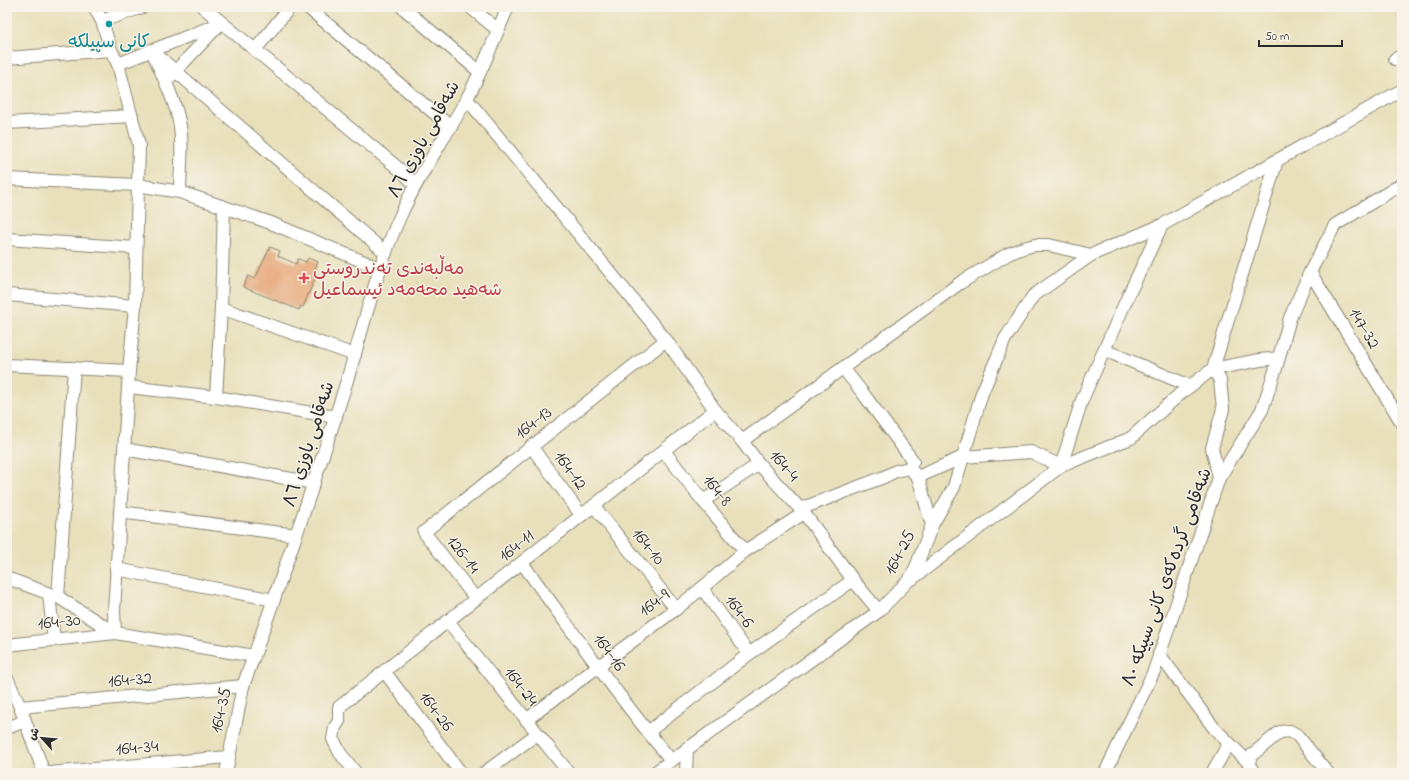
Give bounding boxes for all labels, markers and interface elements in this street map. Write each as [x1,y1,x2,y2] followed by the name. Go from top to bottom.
[104,19,114,29] marker: کانی سپیلکە
[1259,22,1342,48] scale bar
[1265,28,1289,46] text: 50 m
[68,30,150,56] place label: کانی سپیلکە
[382,77,468,203] street label: شەقامی باوزی ٨٦
[313,255,502,304] place label: مەڵبەندی تەندروستی شەهید محەمەد ئیسماعیل
[298,272,310,284] marker: مەڵبەندی تەندروستی شەهید محەمەد ئیسماعیل
[1341,304,1386,354] street label: 147-32
[277,379,342,511] street label: شەقامی باوزی ٨٦
[510,401,558,446] street label: 164-13
[762,444,805,489] street label: 164-4
[546,446,592,496] street label: 164-12
[1116,465,1220,691] street label: شەقامی گردەکەی کانی سپیکە ٨٠
[695,470,738,513] street label: 164-8
[624,523,671,572] street label: 164-10
[494,524,541,569] street label: 164-11
[879,526,923,580] street label: 164-25
[439,530,486,580] street label: 126-14
[634,583,677,624] street label: 164-9
[717,590,759,634] street label: 164-6
[36,608,82,638] street label: 164-30
[586,629,631,678] street label: 164-16
[497,662,545,713] street label: 164-24
[107,666,153,696] street label: 164-32
[205,685,239,735] street label: 164-35
[412,687,459,738] street label: 164-26
[22,718,62,758] north arrow
[24,725,44,743] text: ش
[115,734,160,764] street label: 164-34

